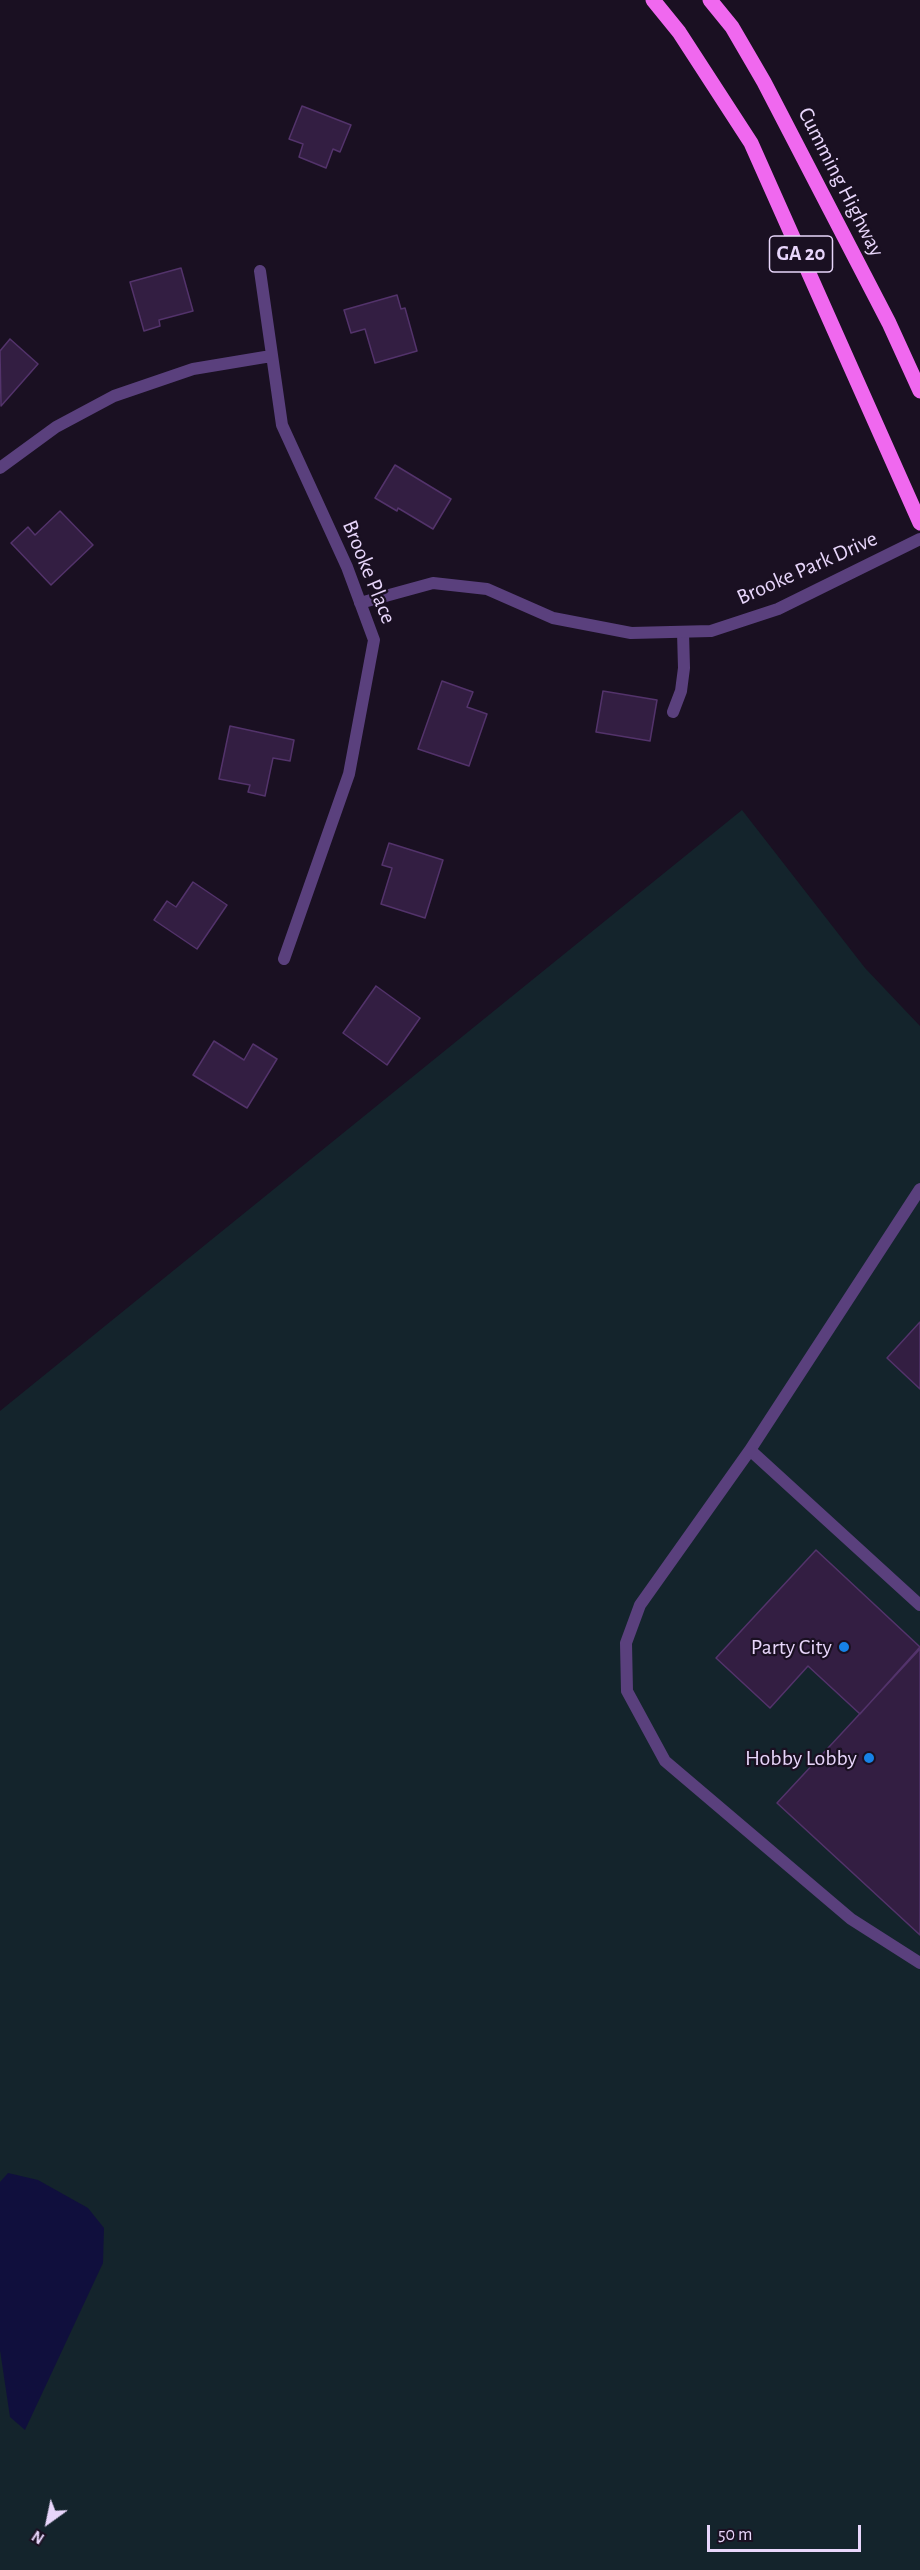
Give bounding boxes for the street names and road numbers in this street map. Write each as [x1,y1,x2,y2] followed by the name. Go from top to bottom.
[792,103,890,261] street label: Cumming Highway
[770,236,832,272] road number: GA 20
[336,516,402,628] street label: Brooke Place
[733,525,881,611] street label: Brooke Park Drive

